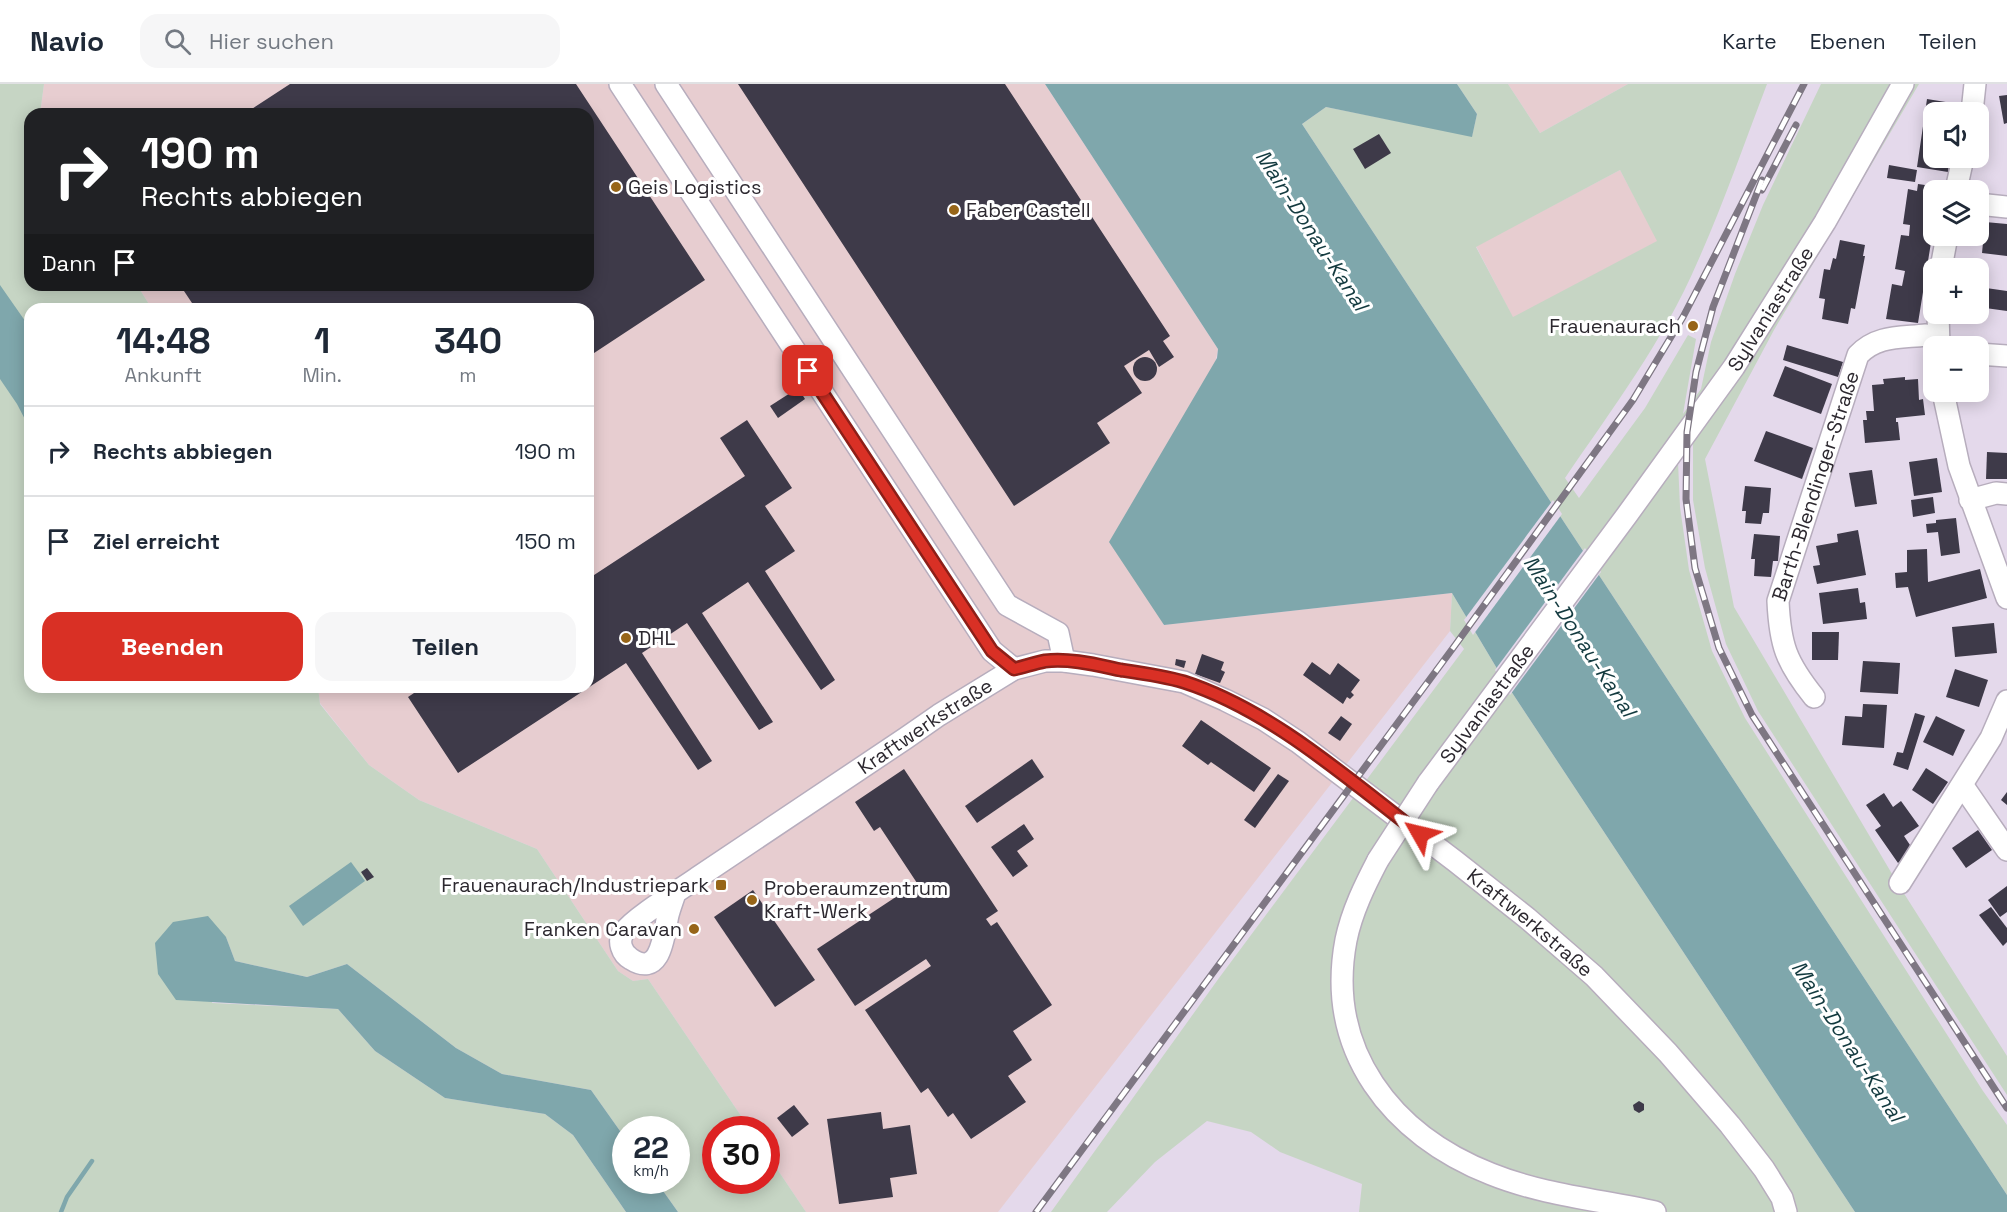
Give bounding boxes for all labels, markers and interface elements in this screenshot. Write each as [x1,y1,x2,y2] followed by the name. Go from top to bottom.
[140,14,560,68] search box
[30,23,104,59] text: Navio
[161,25,194,58] icon: search
[209,27,334,55] text: Hier suchen
[1722,28,1777,55] text: Karte
[1810,28,1886,55] text: Ebenen
[1919,28,1977,55] text: Teilen
[1923,102,1989,402] map controls
[1923,102,1989,168] button: sound
[141,127,260,180] text: 190 m
[42,132,120,210] icon: right
[1250,144,1376,318] water label: Main-Donau-Kanal
[628,174,761,200] place label: Geis Logistics
[141,179,363,214] text: Rechts abbiegen
[609,180,623,194] marker: Geis Logistics
[1923,180,1989,246] button: layers
[966,197,1091,223] place label: Faber Castell
[947,203,961,217] marker: Faber Castell
[1722,242,1819,376] street label: Sylvaniastraße
[108,246,141,279] icon: arrive
[42,249,96,277] text: Dann
[1923,258,1989,324] button: +
[1549,313,1681,339] place label: Frauenaurach
[116,318,210,364] text: 14:48
[314,318,330,364] text: 1
[434,318,502,364] text: 340
[1686,319,1700,333] marker: Frauenaurach
[1923,336,1989,402] button: −
[782,345,833,396] pin
[791,354,824,387] icon: arrive
[124,362,202,388] text: Ankunft
[302,362,342,388] text: Min.
[459,362,477,388] text: m
[1766,367,1865,604] street label: Barth-Blendinger-Straße
[42,435,75,468] icon: right
[93,437,273,465] text: Rechts abbiegen
[515,437,576,465] text: 190 m
[42,525,75,558] icon: arrive
[93,527,220,555] text: Ziel erreicht
[515,527,576,555] text: 150 m
[1518,550,1644,724] water label: Main-Donau-Kanal
[42,612,303,681] button: Beenden
[315,612,576,681] button: Teilen
[638,625,675,651] place label: DHL
[619,631,633,645] marker: DHL
[1434,639,1540,769] street label: Sylvaniastraße
[853,672,997,780] street label: Kraftwerkstraße
[1388,802,1452,866] position arrow
[1462,863,1599,982] street label: Kraftwerkstraße
[441,872,709,898] place label: Frauenaurach/Industriepark
[764,875,948,924] place label: Proberaumzentrum Kraft-Werk
[714,878,728,892] marker: Frauenaurach/Industriepark
[745,893,759,907] marker: Proberaumzentrum Kraft-Werk
[524,916,682,942] place label: Franken Caravan
[687,922,701,936] marker: Franken Caravan
[1786,955,1912,1129] water label: Main-Donau-Kanal
[702,1116,780,1194] speed limit sign: 30
[633,1128,669,1167] text: 22
[633,1161,669,1180] text: km/h

